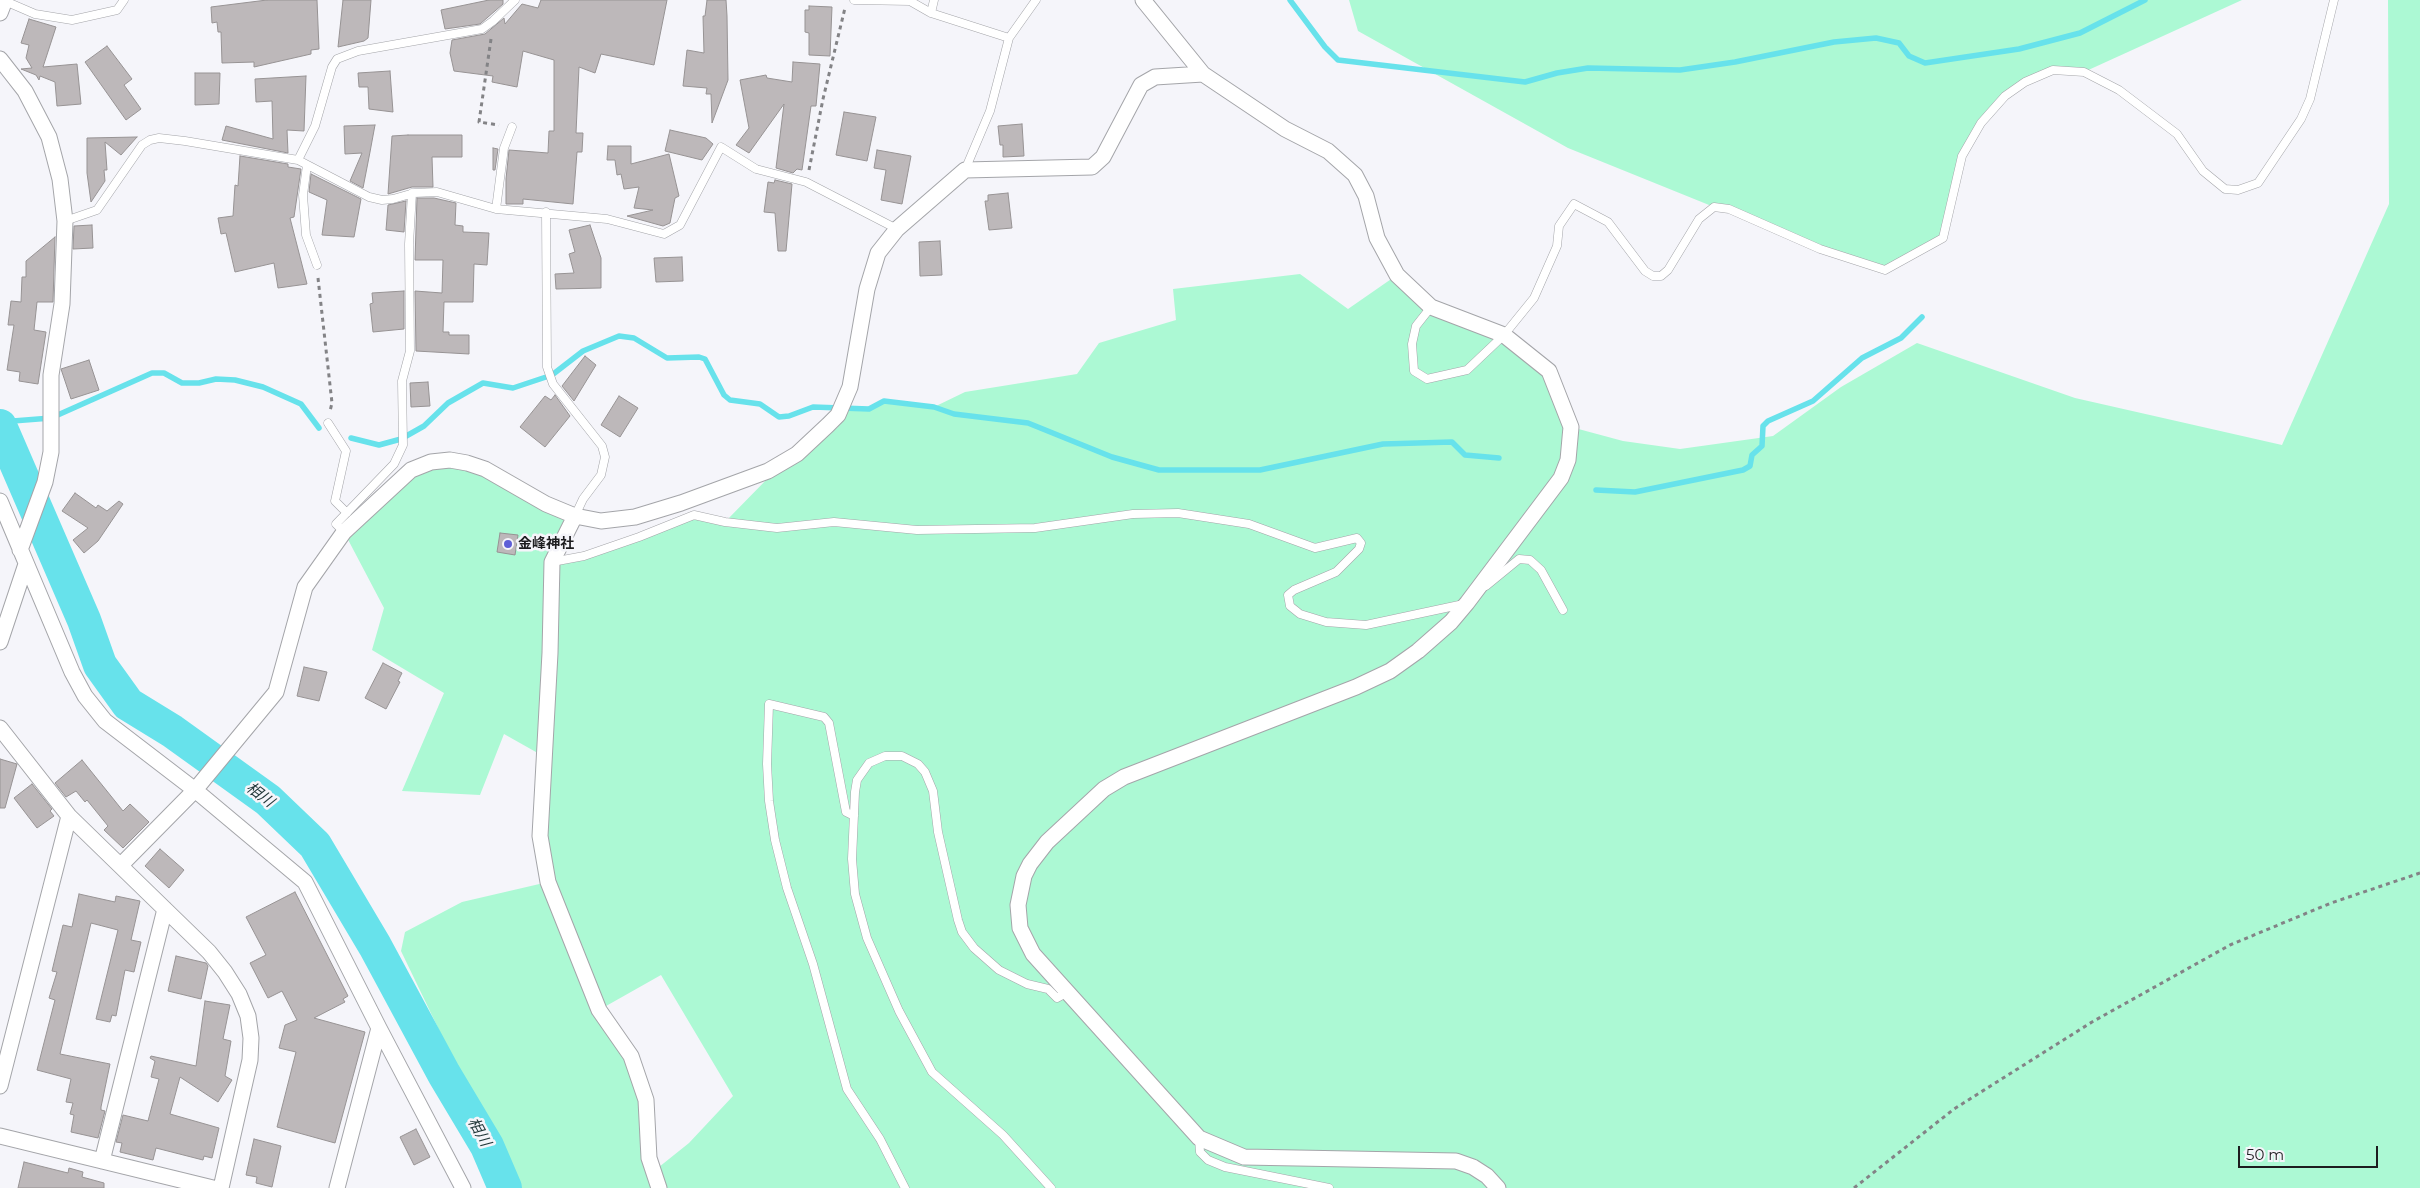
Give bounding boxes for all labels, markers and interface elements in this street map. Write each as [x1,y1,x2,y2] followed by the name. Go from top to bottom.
[518,536,574,552] place label: 金峰神社
[502,538,514,550] marker: 金峰神社
[243,779,277,811] water label: 相川
[464,1115,494,1149] water label: 相川
[2240,1136,2380,1168] scale bar
[2246,1145,2284,1164] text: 50 m

